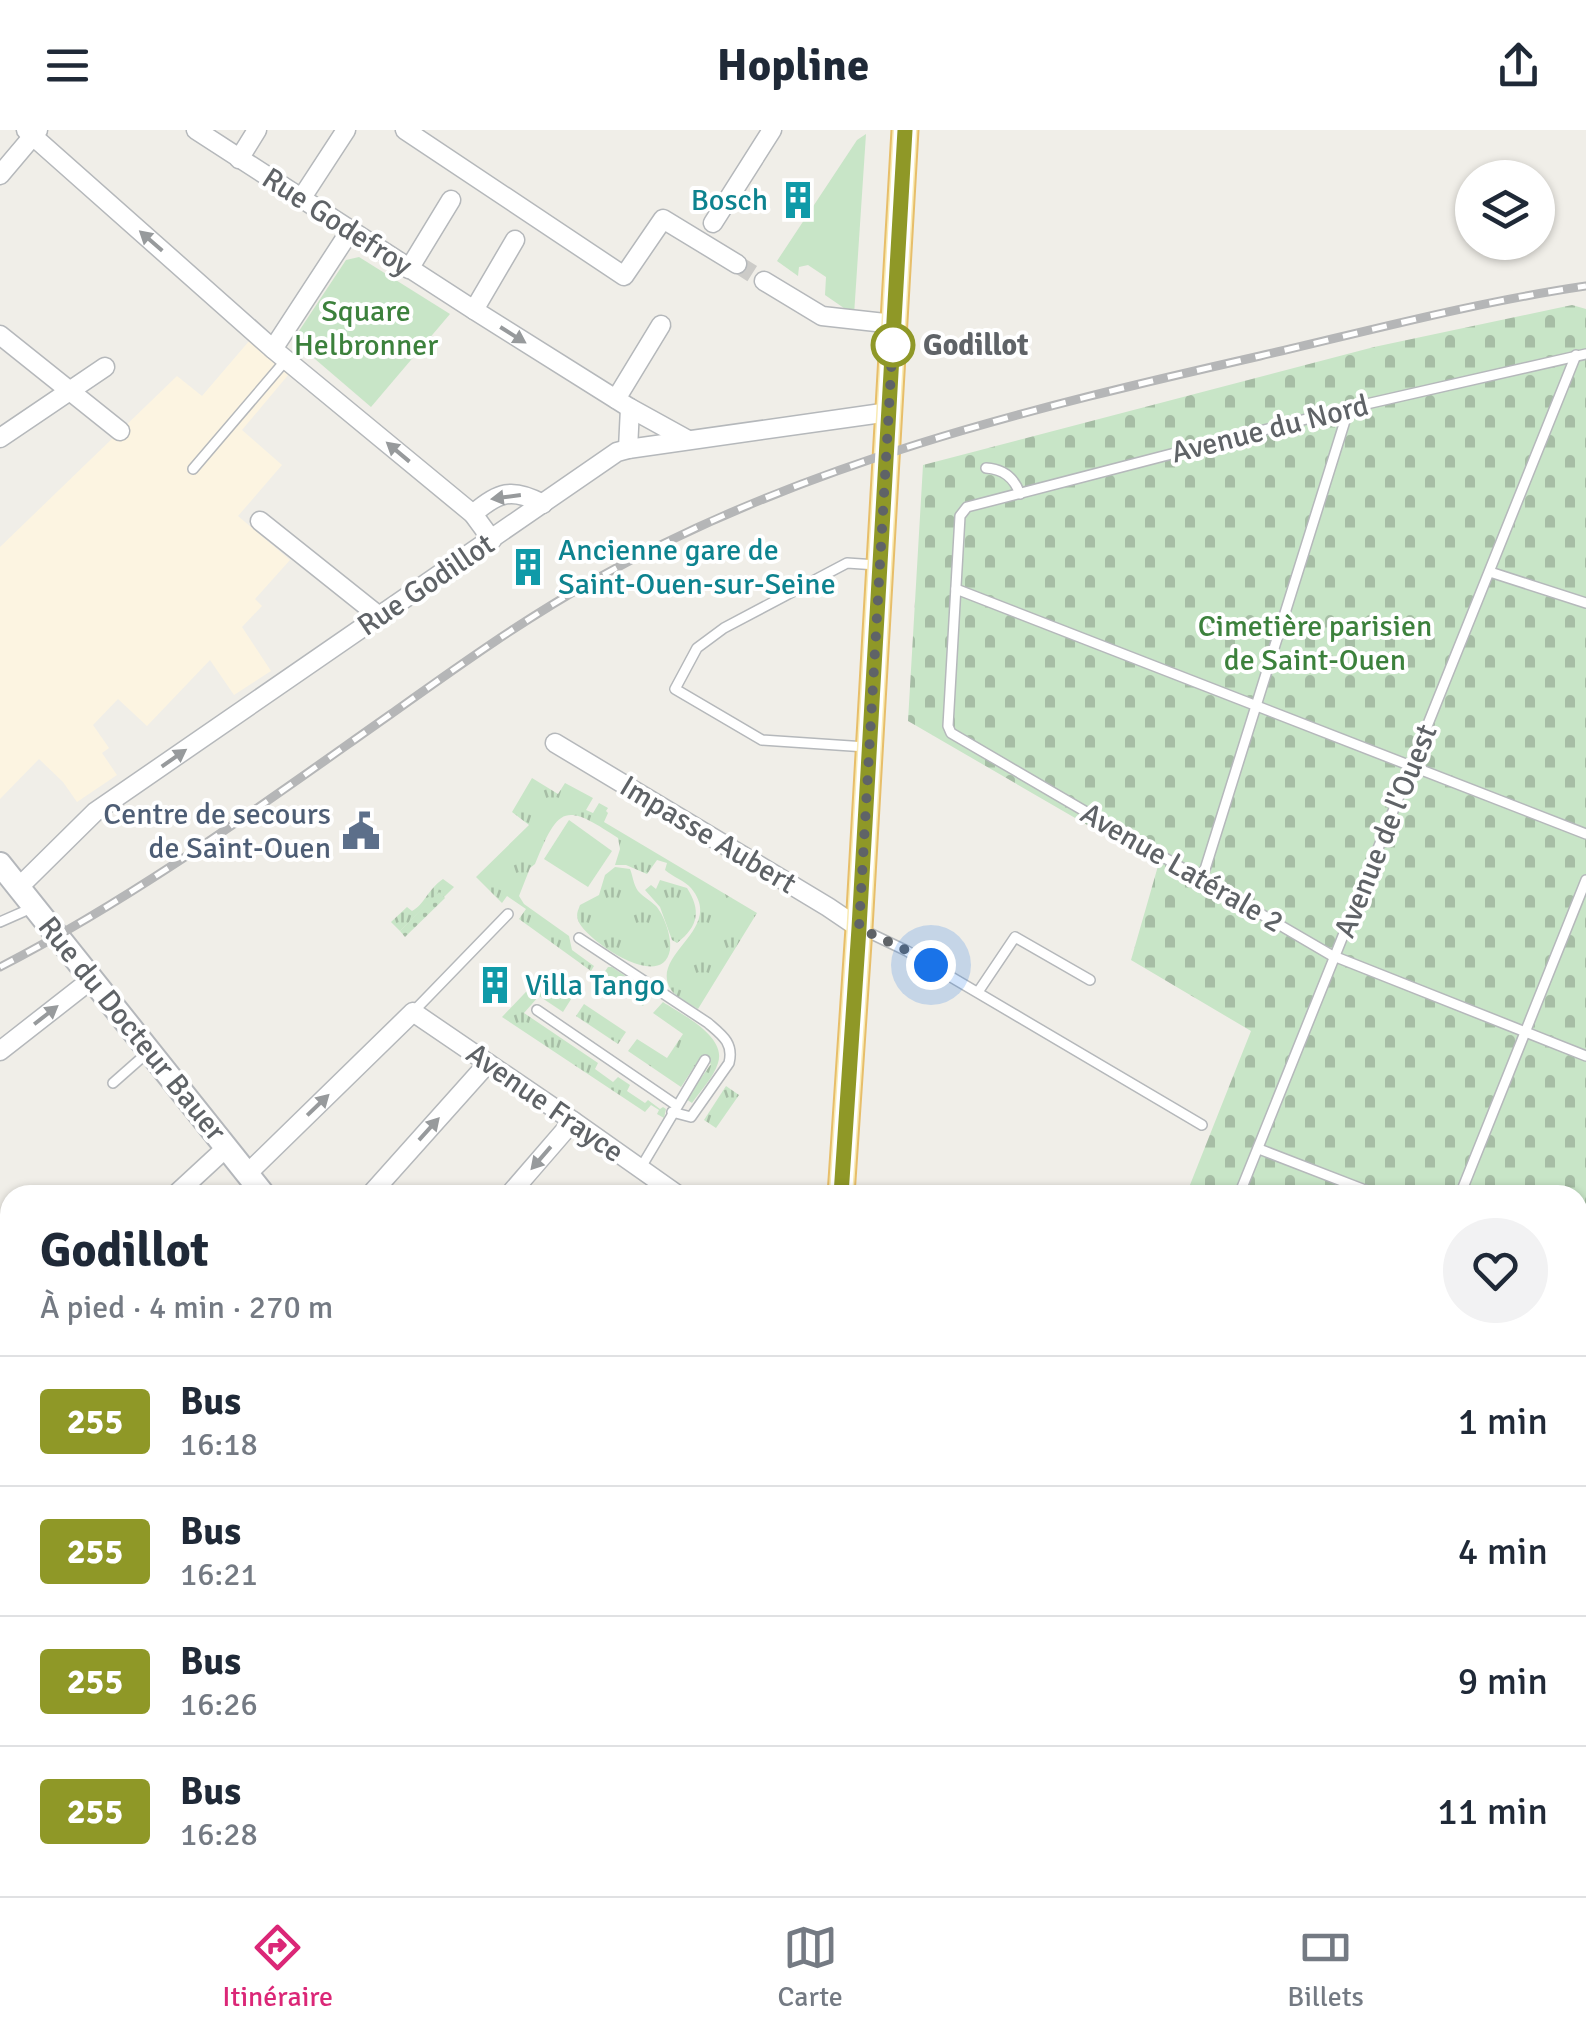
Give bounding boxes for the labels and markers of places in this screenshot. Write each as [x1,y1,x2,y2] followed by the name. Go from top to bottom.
[777,179,819,221] building icon: Bosch
[691,182,768,219] place label: Bosch
[872,324,914,366] marker: Godillot
[923,327,1028,364] place label: Godillot
[558,532,836,603] place label: Ancienne gare de Saint-Ouen-sur-Seine
[507,546,549,588] building icon: Ancienne gare de Saint-Ouen-sur-Seine
[103,796,331,867] place label: Centre de secours de Saint-Ouen
[340,810,382,852] public building icon: Centre de secours de Saint-Ouen
[474,964,516,1006] building icon: Villa Tango
[525,967,665,1004] place label: Villa Tango

